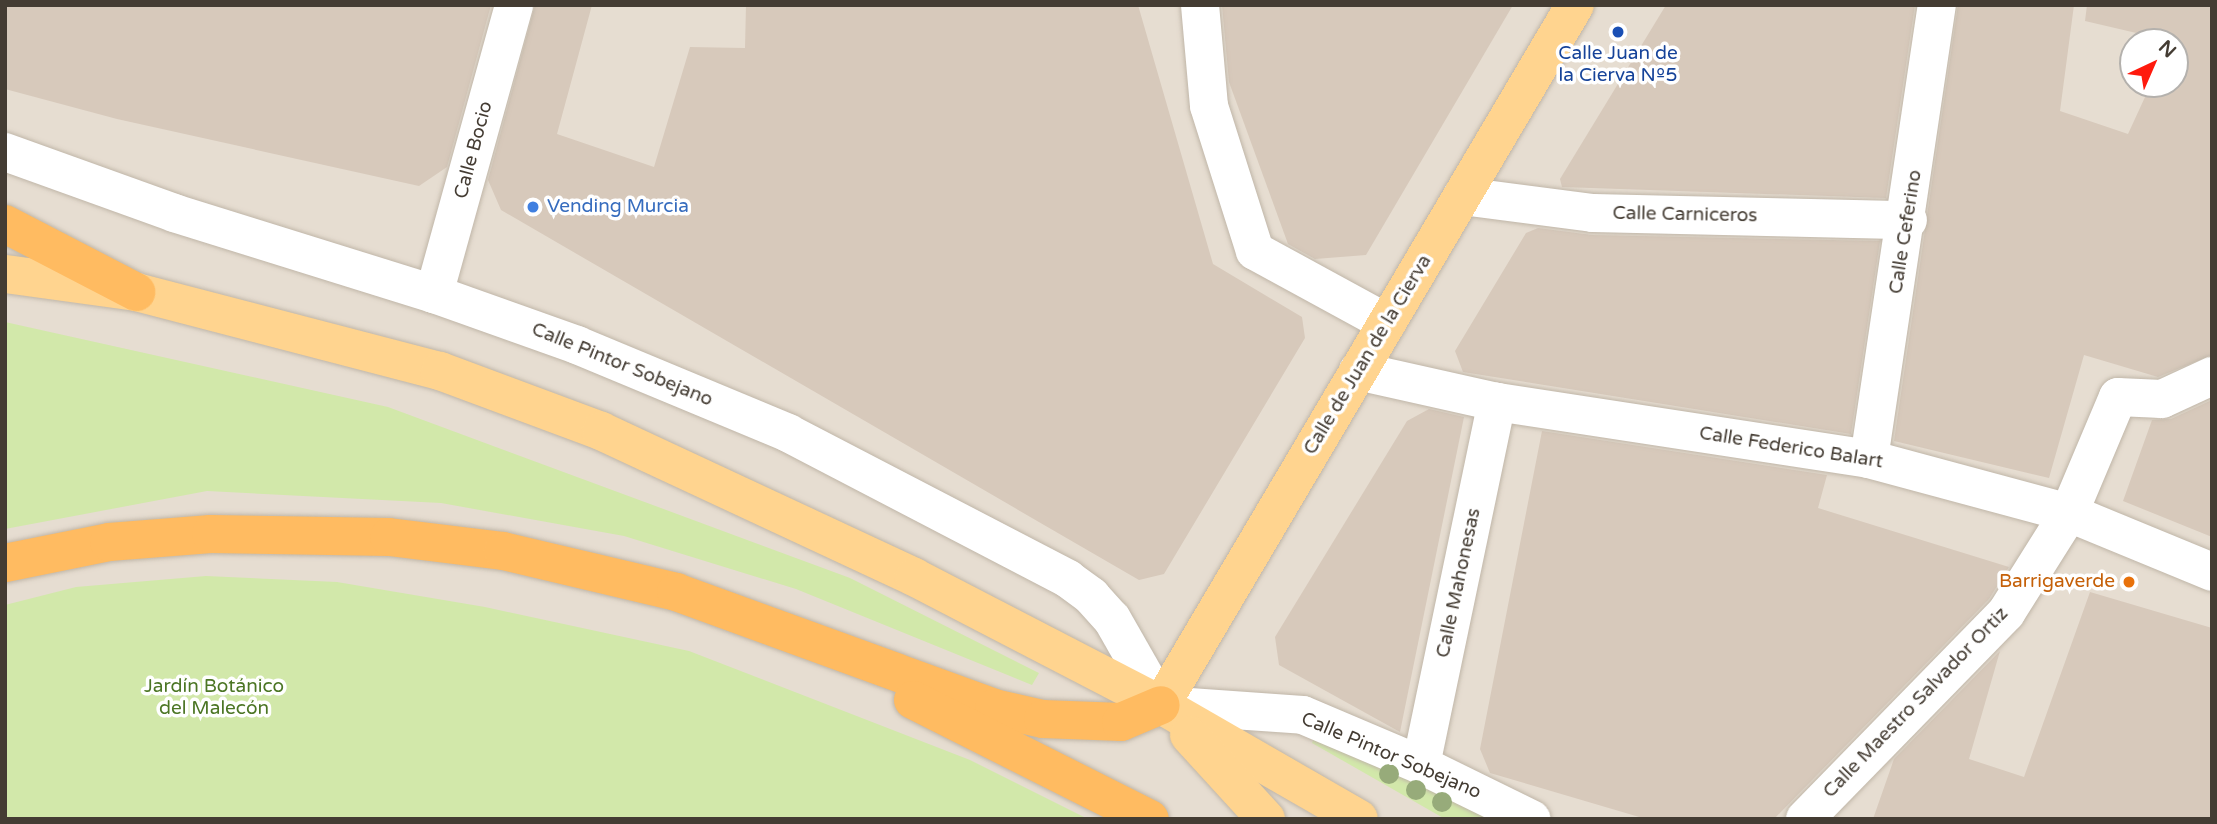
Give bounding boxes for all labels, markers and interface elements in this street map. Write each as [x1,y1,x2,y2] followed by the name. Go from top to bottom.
[1610,24,1626,40] marker: Calle Juan de la Cierva Nº5
[2119,28,2189,98] north arrow
[2154,36,2180,63] text: N
[1558,43,1678,87] place label: Calle Juan de la Cierva Nº5
[450,99,498,201] street label: Calle Bocio
[1885,168,1927,296] street label: Calle Ceferino
[547,196,689,218] place label: Vending Murcia
[525,199,541,215] marker: Vending Murcia
[1612,202,1758,228] street label: Calle Carniceros
[1299,251,1437,459] street label: Calle de Juan de la Cierva
[528,318,716,412] street label: Calle Pintor Sobejano
[1698,422,1884,474] street label: Calle Federico Balart
[1432,506,1486,660] street label: Calle Mahonesas
[1999,571,2115,593] place label: Barrigaverde
[2121,574,2137,590] marker: Barrigaverde
[1819,603,2013,803] street label: Calle Maestro Salvador Ortiz
[144,676,284,720] park label: Jardín Botánico del Malecón
[1298,708,1484,804] street label: Calle Pintor Sobejano

